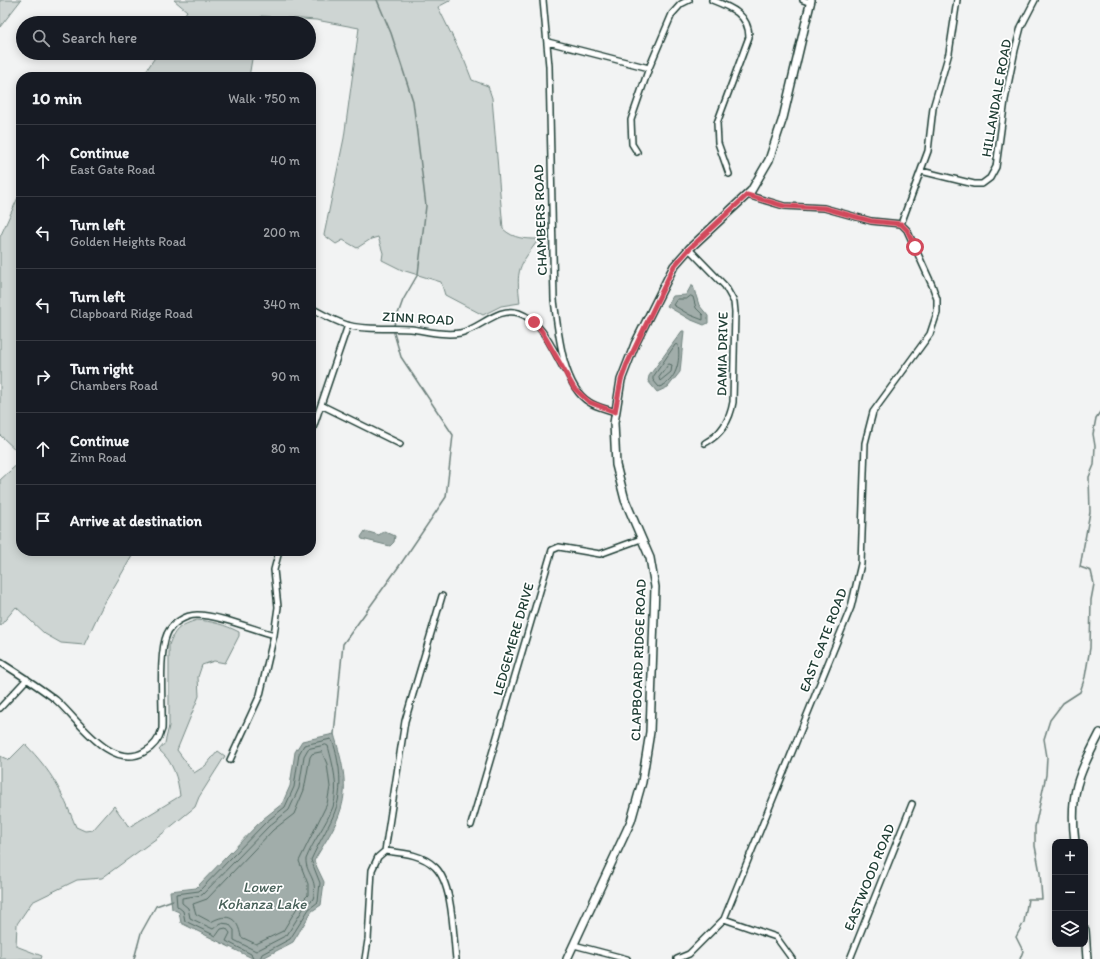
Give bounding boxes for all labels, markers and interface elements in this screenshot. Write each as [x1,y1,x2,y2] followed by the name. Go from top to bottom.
[16,16,316,60] search box
[30,27,52,49] icon: search
[62,29,137,47] text: Search here
[978,38,1015,158] street label: HILLANDALE ROAD
[32,88,82,108] text: 10 min
[228,91,300,106] text: Walk · 750 m
[70,144,129,162] text: Continue
[32,150,54,172] icon: ahead
[270,153,300,168] text: 40 m
[70,162,155,177] text: East Gate Road
[530,164,551,276] street label: CHAMBERS ROAD
[70,216,125,234] text: Turn left
[32,222,54,244] icon: left
[263,225,300,240] text: 200 m
[70,234,186,249] text: Golden Heights Road
[906,238,924,256] route start
[70,288,125,306] text: Turn left
[32,294,54,316] icon: left
[263,297,300,312] text: 340 m
[70,306,193,321] text: Clapboard Ridge Road
[382,308,454,329] street label: ZINN ROAD
[713,312,732,396] street label: DAMIA DRIVE
[525,313,543,331] route end
[70,360,134,378] text: Turn right
[32,366,54,388] icon: right
[271,369,300,384] text: 90 m
[70,378,158,393] text: Chambers Road
[70,432,129,450] text: Continue
[32,438,54,460] icon: ahead
[271,441,300,456] text: 80 m
[70,450,126,465] text: Zinn Road
[32,510,54,532] icon: arrive
[70,512,202,530] text: Arrive at destination
[627,579,650,741] street label: CLAPBOARD RIDGE ROAD
[489,580,538,698] street label: LEDGEMERE DRIVE
[796,586,851,695] street label: EAST GATE ROAD
[840,821,899,933] street label: EASTWOOD ROAD
[1052,839,1088,947] map controls
[1052,839,1088,875] button: +
[1052,875,1088,911] button: −
[217,878,307,913] water label: Lower Kohanza Lake
[1052,911,1088,947] button: layers

